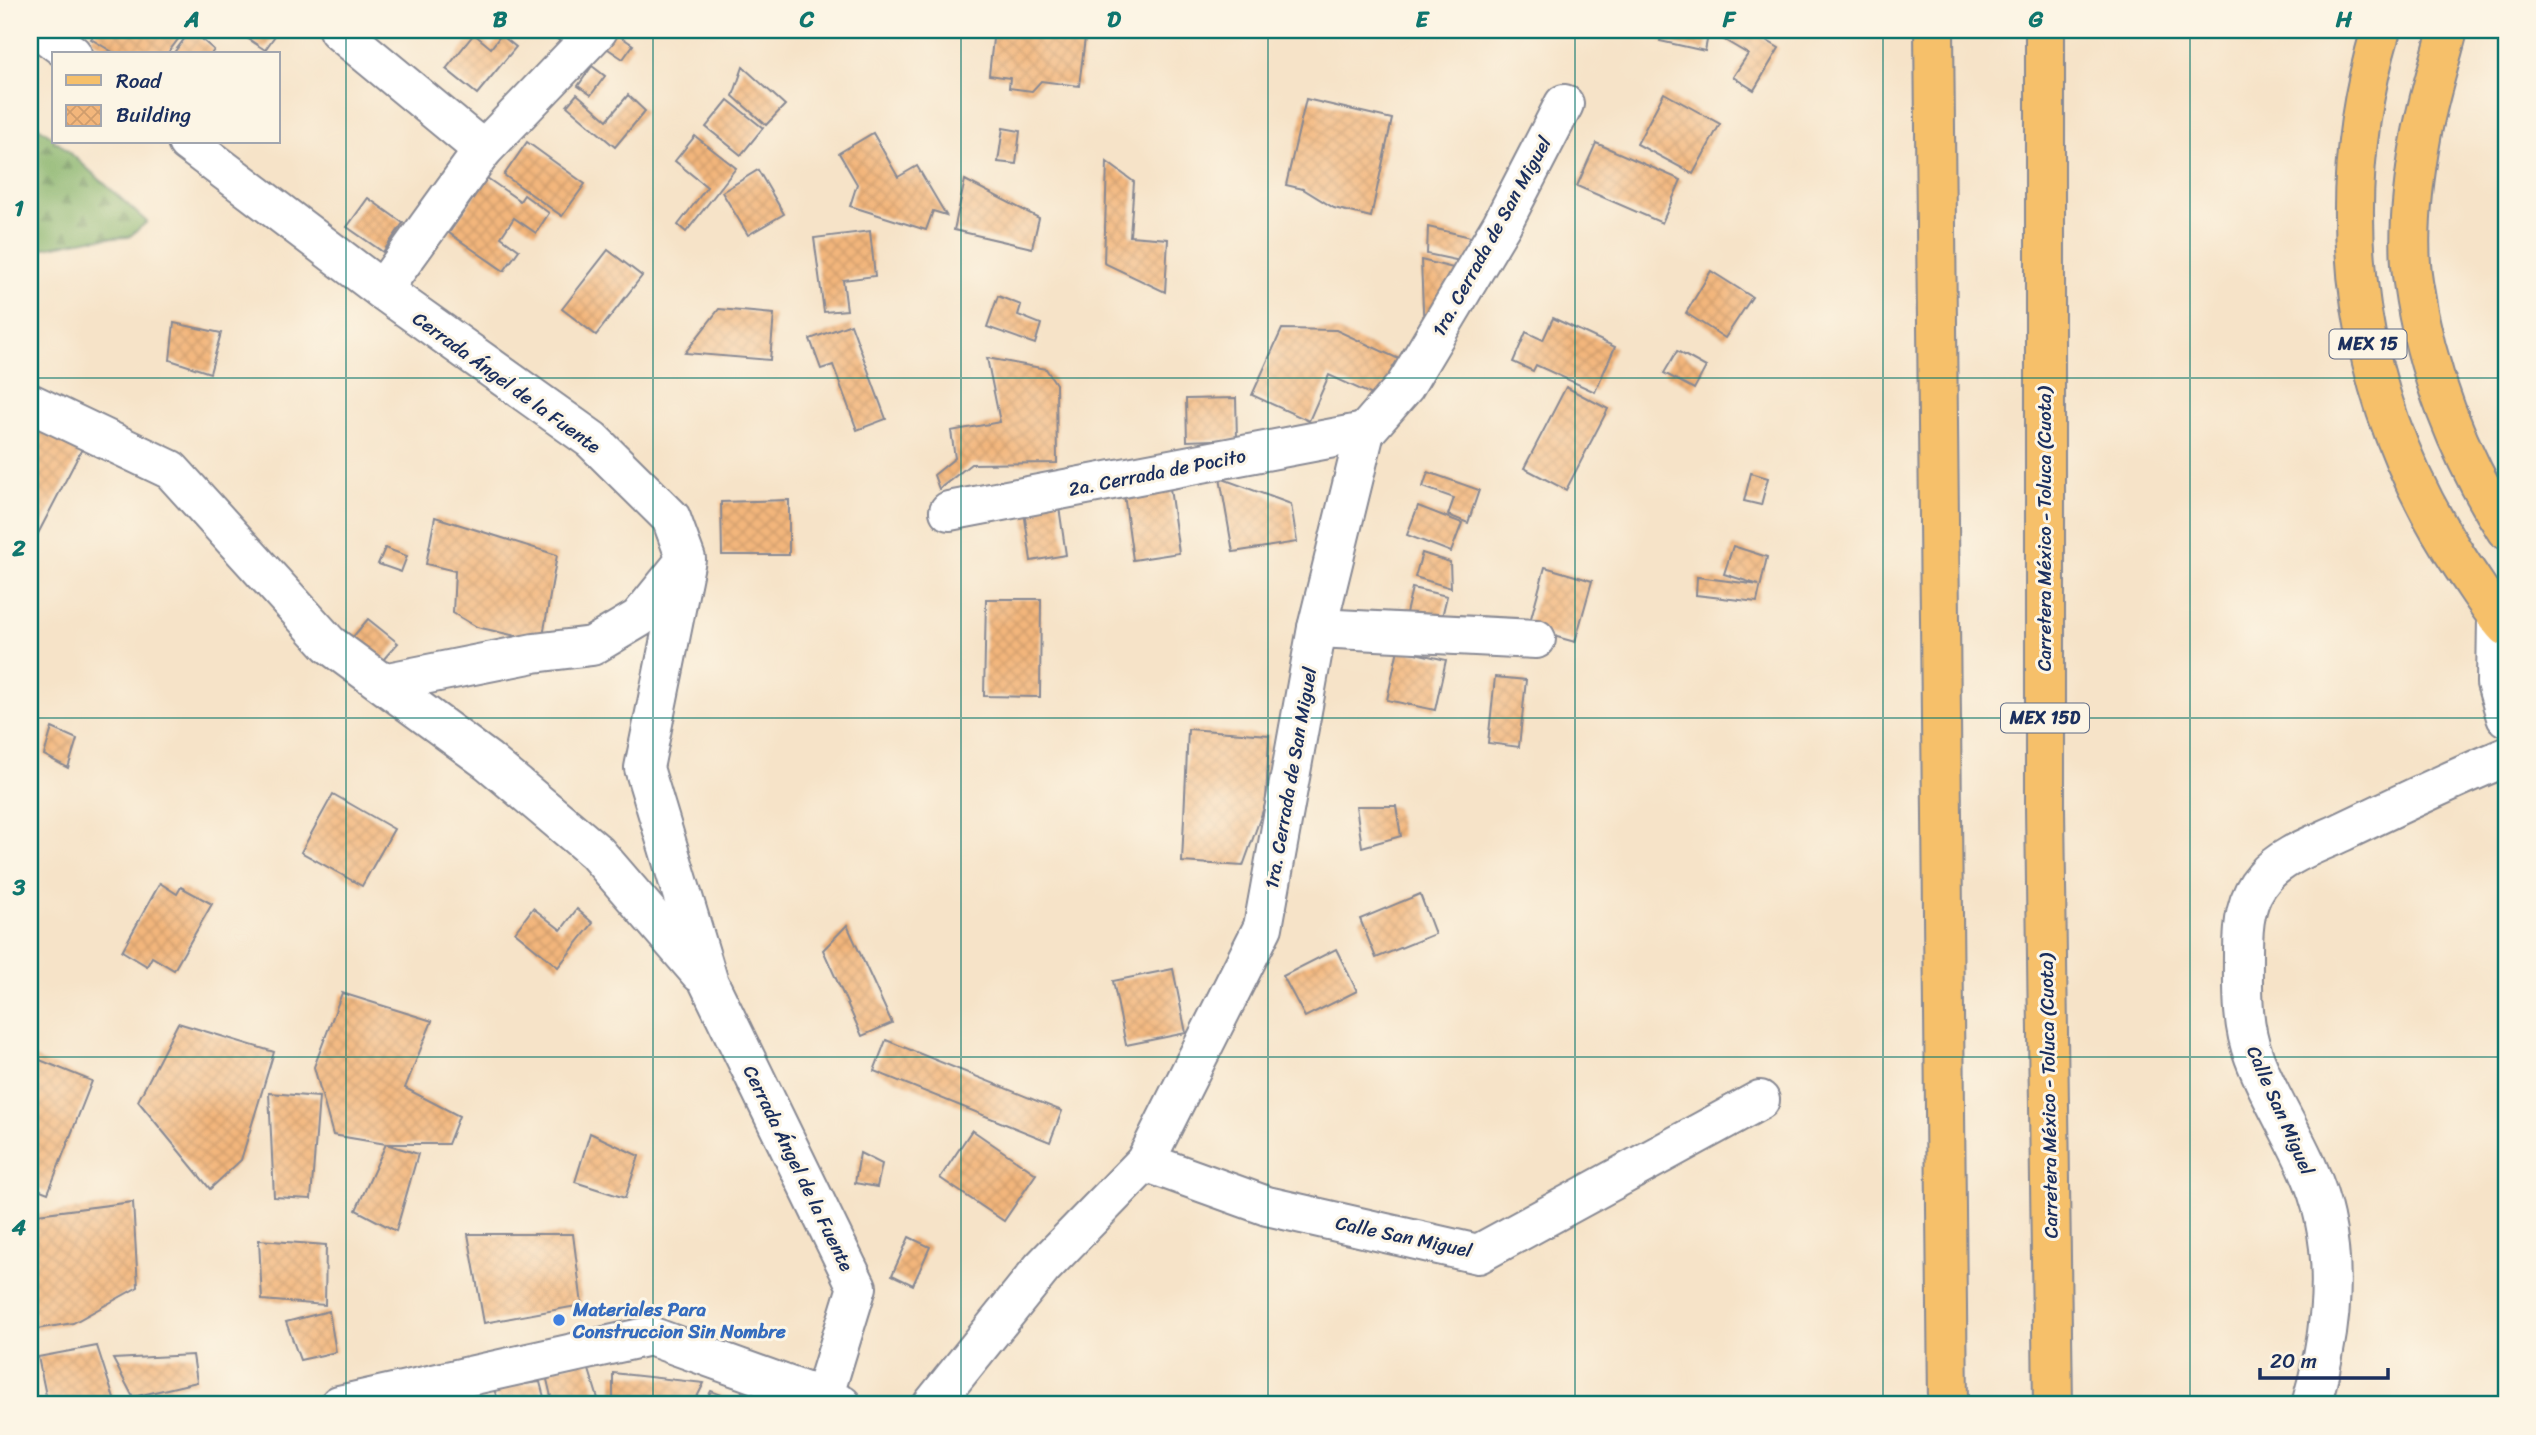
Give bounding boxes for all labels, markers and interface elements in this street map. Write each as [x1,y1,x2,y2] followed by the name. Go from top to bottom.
[183,0,200,40] text: A
[493,0,508,40] text: B
[799,0,815,40] text: C
[1107,0,1122,40] text: D
[1416,0,1431,40] text: E
[1722,0,1737,40] text: F
[2028,0,2044,40] text: G
[2335,0,2353,40] text: H
[52,52,280,144] legend
[116,62,163,100] text: Road
[116,96,192,134] text: Building
[1423,129,1561,342] street label: 1ra. Cerrada de San Miguel
[14,188,24,229] text: 1
[405,303,608,462] street label: Cerrada Ángel de la Fuente
[2330,330,2406,358] road number: MEX 15
[2028,385,2061,671] street label: Carretera México - Toluca (Cuota)
[1066,439,1249,506] street label: 2a. Cerrada de Pocito
[11,528,26,569] text: 2
[1255,664,1326,892] street label: 1ra. Cerrada de San Miguel
[2001,704,2089,732] road number: MEX 15D
[12,867,26,908] text: 3
[2029,952,2067,1239] street label: Carretera México - Toluca (Cuota)
[2237,1040,2324,1181] street label: Calle San Miguel
[734,1059,863,1277] street label: Cerrada Ángel de la Fuente
[1333,1206,1476,1267] street label: Calle San Miguel
[11,1207,27,1248] text: 4
[572,1293,786,1348] place label: Materiales Para Construccion Sin Nombre
[551,1312,567,1328] marker: Materiales Para Construccion Sin Nombre
[2260,1337,2387,1381] scale bar
[2270,1342,2317,1380] text: 20 m

